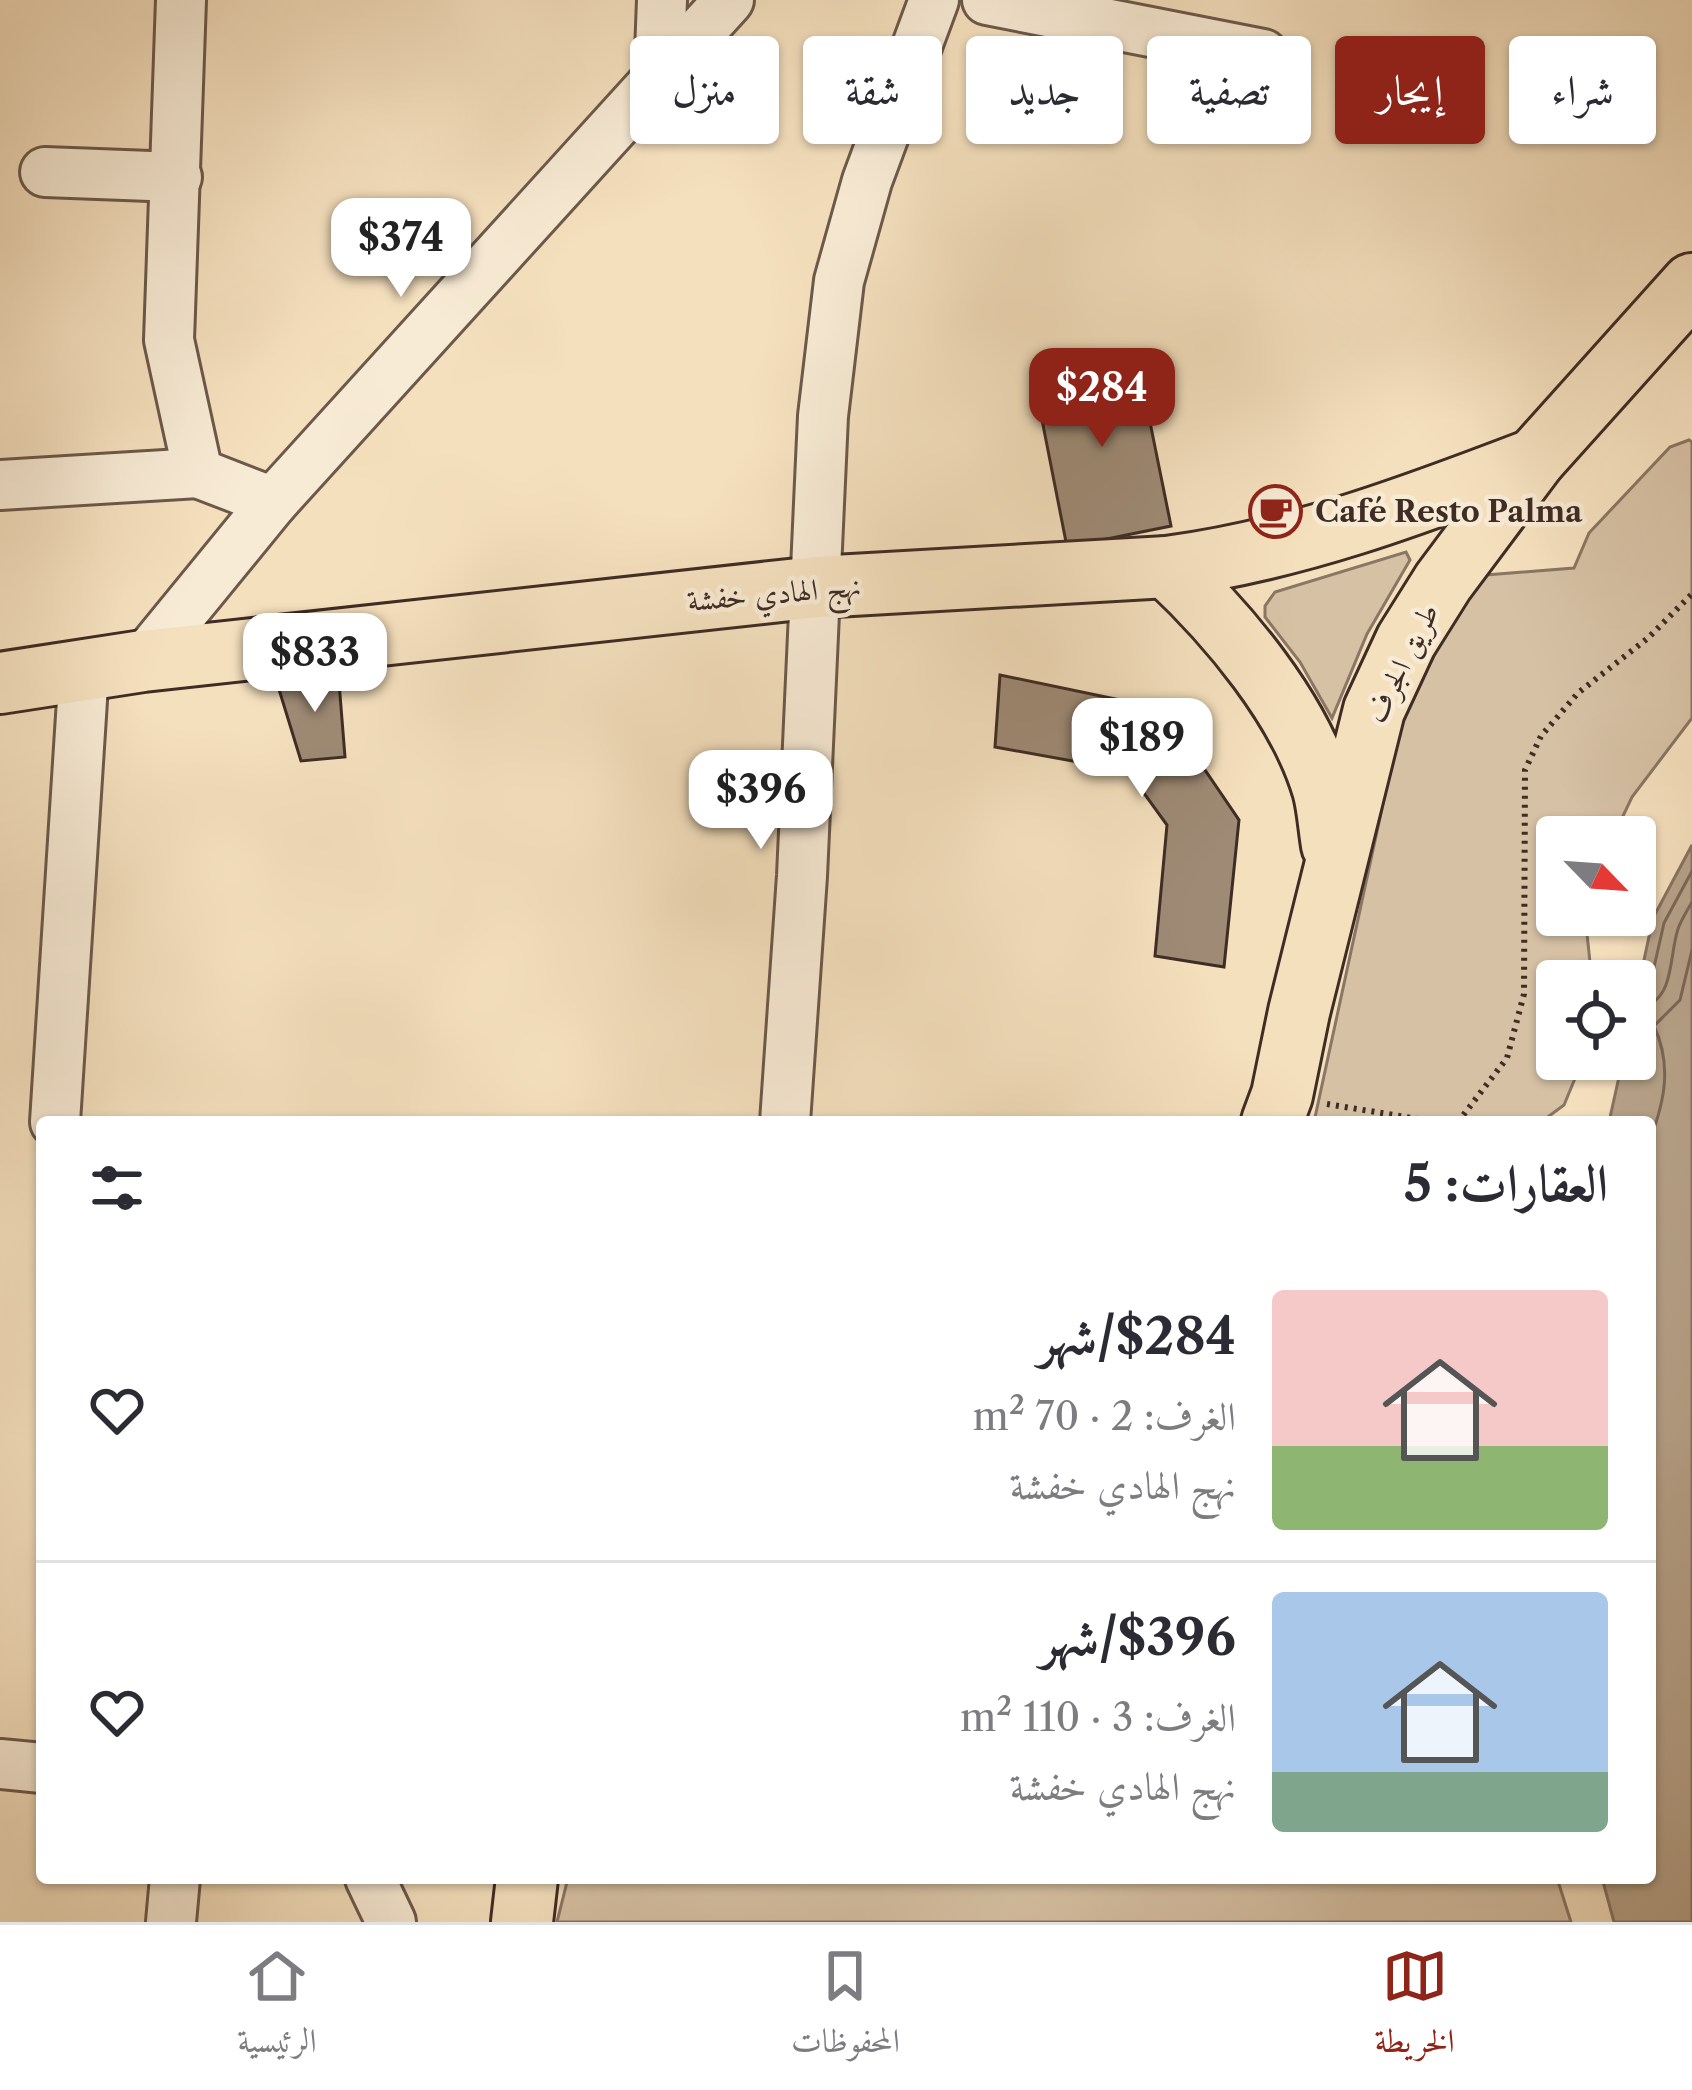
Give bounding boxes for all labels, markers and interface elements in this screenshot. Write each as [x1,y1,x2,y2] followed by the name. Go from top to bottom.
[630,36,779,144] chip: منزل
[803,36,942,144] chip: شقة
[966,36,1123,144] chip: جديد
[1147,36,1311,144] chip: تصفية
[1335,36,1485,144] chip: إيجار
[1509,36,1656,144] chip: شراء
[330,198,472,300] pin: $374
[358,213,444,261] text: $374
[1031,348,1173,450] pin: $284
[1056,363,1148,411] text: $284
[1248,483,1304,539] cafe icon: Café Resto Palma
[1315,493,1583,530] place label: Café Resto Palma
[686,567,863,628] street label: نهج الهادي خفشة
[1357,597,1448,729] street label: طريق الجرف
[244,613,386,715] pin: $833
[270,628,360,676] text: $833
[1071,698,1213,800] pin: $189
[1099,713,1185,761] text: $189
[690,750,832,852] pin: $396
[716,765,806,813] text: $396
[1536,816,1656,936] north arrow
[1536,816,1656,1080] map controls
[1536,960,1656,1080] button: locate
[1404,1152,1608,1214] text: العقارات: 5
[84,1155,150,1221] icon: filters
[1038,1305,1236,1367] text: $284/شهر
[1368,1338,1512,1482] icon: home
[84,1377,150,1443] icon: heart
[973,1392,1236,1440] text: الغرف: 2 · 70 m²
[1009,1461,1236,1509] text: نهج الهادي خفشة
[1040,1606,1236,1668] text: $396/شهر
[1368,1640,1512,1784] icon: home
[84,1679,150,1745] icon: heart
[960,1693,1236,1741] text: الغرف: 3 · 110 m²
[1009,1762,1236,1810] text: نهج الهادي خفشة
[237,1943,317,2073] tab: الرئيسية
[791,1943,900,2073] tab: المحفوظات
[1374,1943,1455,2073] tab: الخريطة

